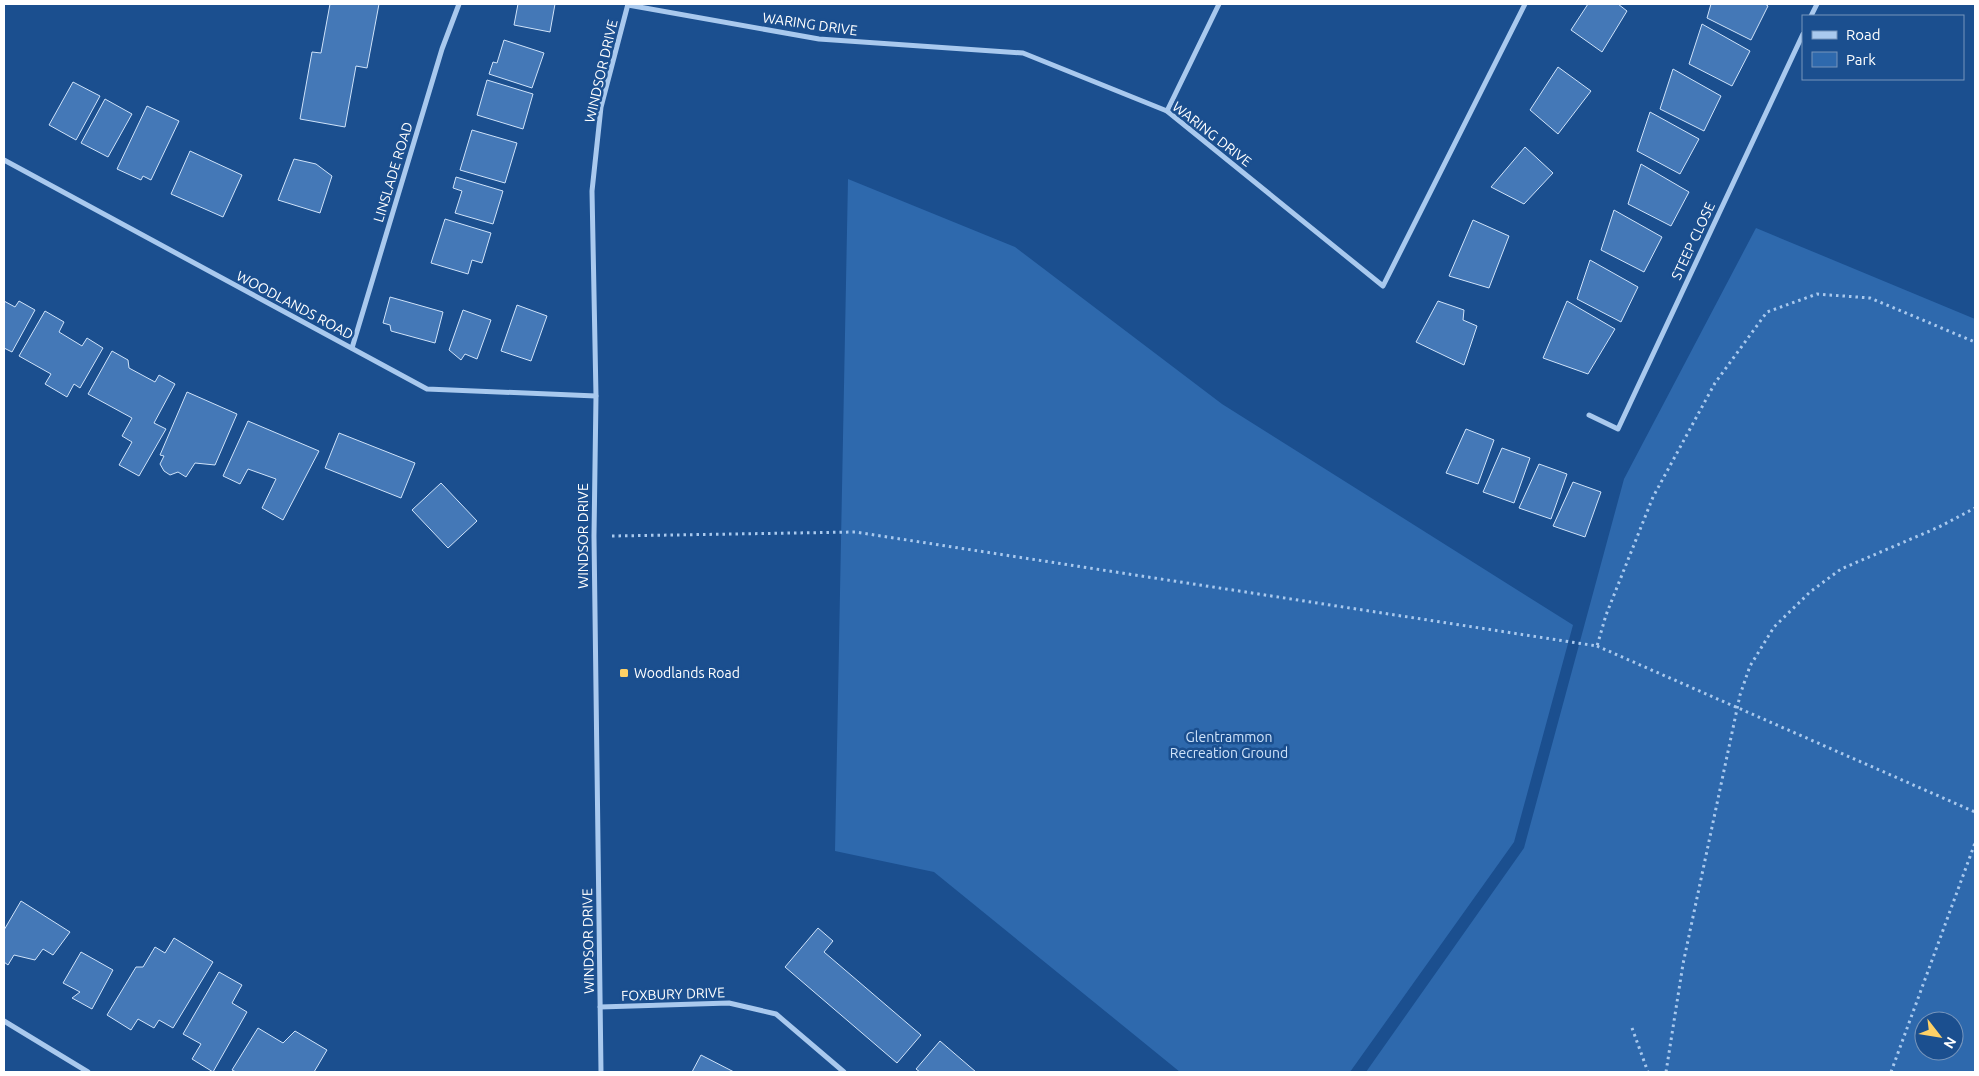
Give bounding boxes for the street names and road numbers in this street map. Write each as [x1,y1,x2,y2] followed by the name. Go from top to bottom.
[762,9,859,39] street label: WARING DRIVE
[581,18,621,124] street label: WINDSOR DRIVE
[1169,98,1255,170] street label: WARING DRIVE
[370,120,416,224] street label: LINSLADE ROAD
[1668,200,1718,282] street label: STEEP CLOSE
[234,267,356,343] street label: WOODLANDS ROAD
[575,483,591,589] street label: WINDSOR DRIVE
[579,888,597,994] street label: WINDSOR DRIVE
[621,984,725,1004] street label: FOXBURY DRIVE

